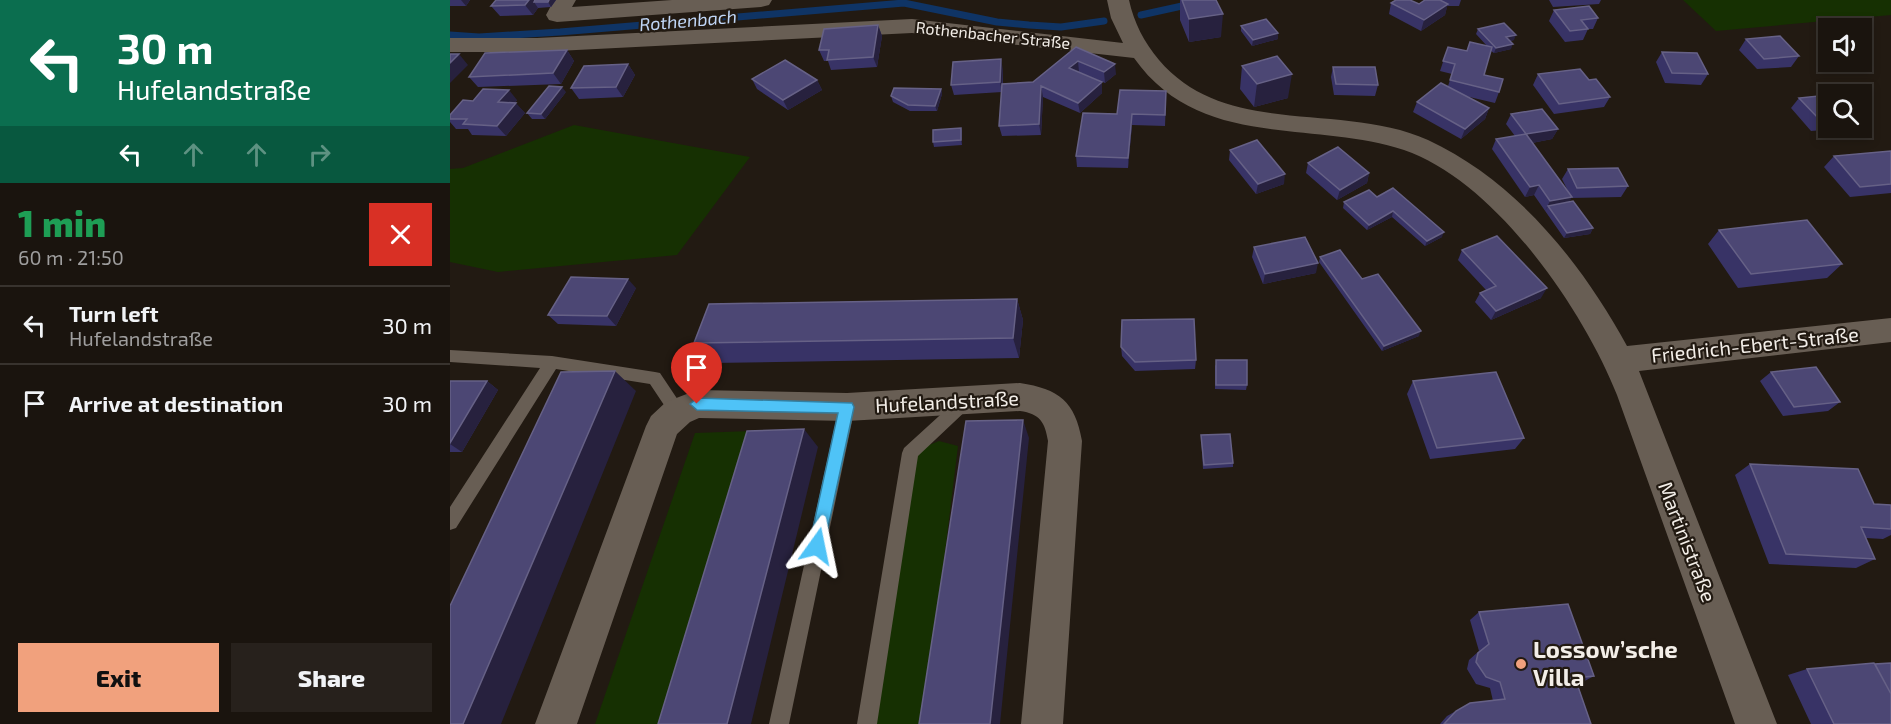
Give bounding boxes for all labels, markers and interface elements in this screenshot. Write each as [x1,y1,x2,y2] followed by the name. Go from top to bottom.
[638,5,738,35] water label: Rothenbach
[915,17,1071,52] street label: Rothenbacher Straße
[1818,18,1872,138] map controls
[1818,18,1872,72] button: sound
[117,22,213,72] text: 30 m
[18,24,96,102] icon: left
[117,73,311,105] text: Hufelandstraße
[1818,84,1872,138] button: search
[114,138,147,171] icon: left
[177,138,210,171] icon: ahead
[240,138,273,171] icon: ahead
[303,138,336,171] icon: right
[18,201,106,244] text: 1 min
[369,203,432,266] button: close
[18,245,124,269] text: 60 m · 21:50
[69,300,158,326] text: Turn left
[18,309,51,342] icon: left
[382,312,432,338] text: 30 m
[1650,321,1860,367] street label: Friedrich-Ebert-Straße
[69,326,213,350] text: Hufelandstraße
[671,342,722,404] pin
[680,351,713,384] icon: arrive
[874,385,1019,417] street label: Hufelandstraße
[18,387,51,420] icon: arrive
[69,390,283,416] text: Arrive at destination
[382,390,432,416] text: 30 m
[1654,478,1722,605] street label: Martinistraße
[785,514,849,578] position arrow
[1533,634,1678,691] place label: Lossow’sche Villa
[18,643,219,712] button: Exit
[231,643,432,712] button: Share
[1514,657,1528,671] marker: Lossow’sche Villa

